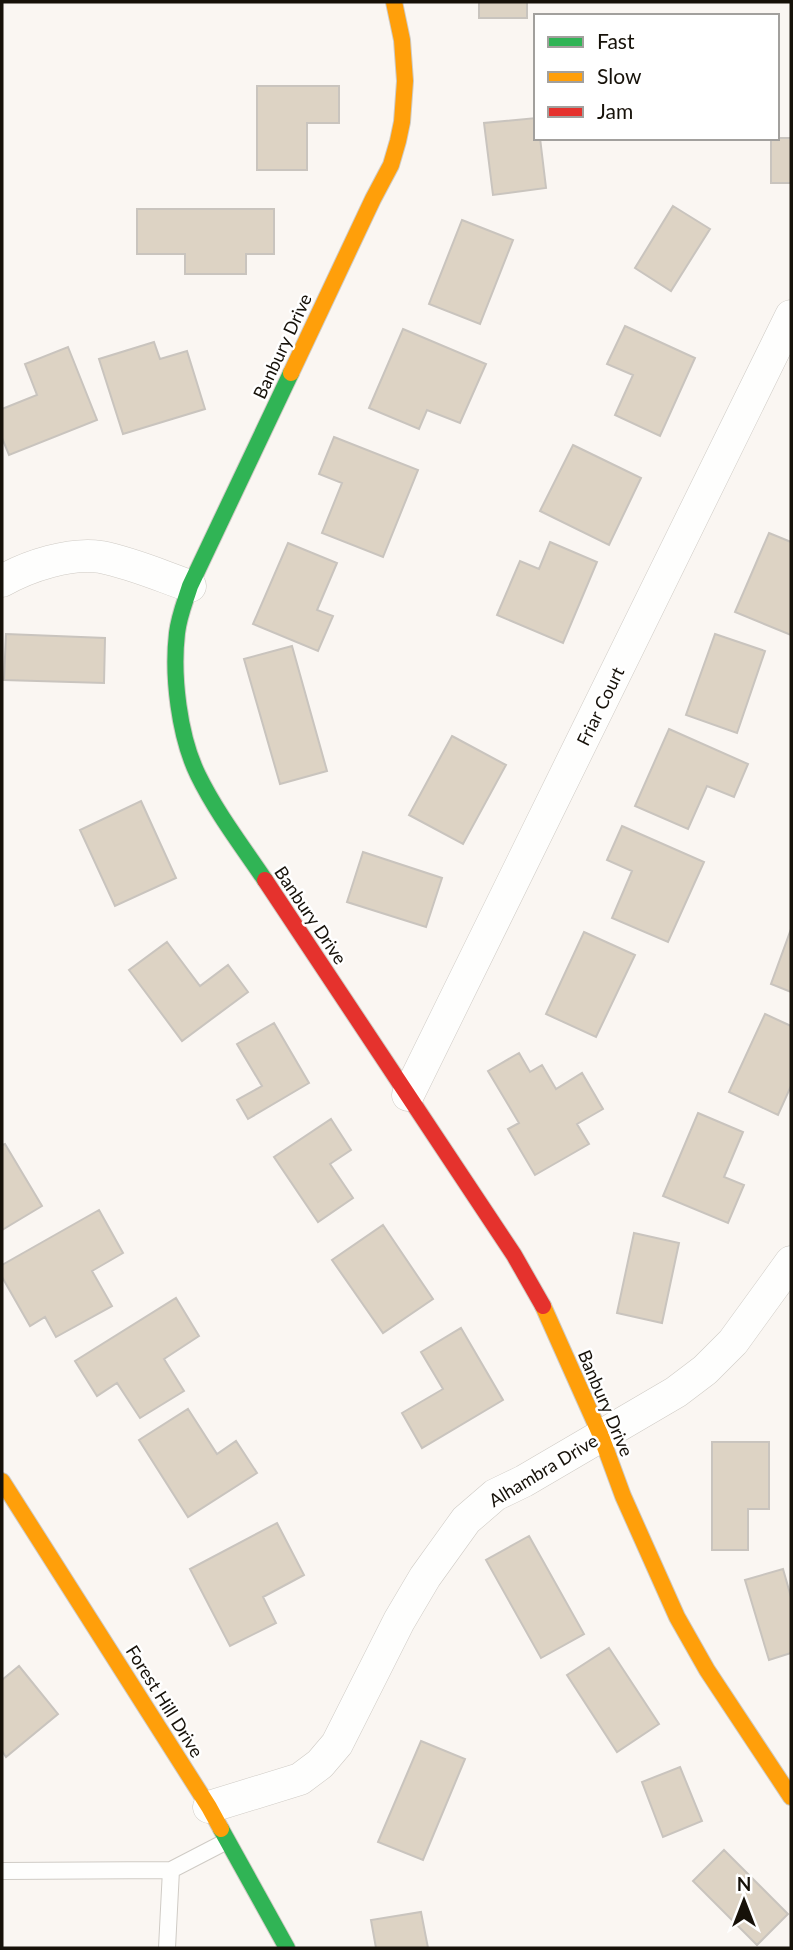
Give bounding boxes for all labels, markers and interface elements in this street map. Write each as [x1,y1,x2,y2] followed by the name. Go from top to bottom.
[534,14,779,140] legend
[597,28,635,53] text: Fast
[597,63,642,88] text: Slow
[597,98,633,123] text: Jam
[248,290,316,402] street label: Banbury Drive
[571,662,629,749] street label: Friar Court
[270,862,352,968] street label: Banbury Drive
[574,1346,638,1460] street label: Banbury Drive
[485,1429,601,1511] street label: Alhambra Drive
[122,1641,208,1761] street label: Forest Hill Drive
[709,1866,779,1936] north arrow
[737,1872,751,1895] text: N

